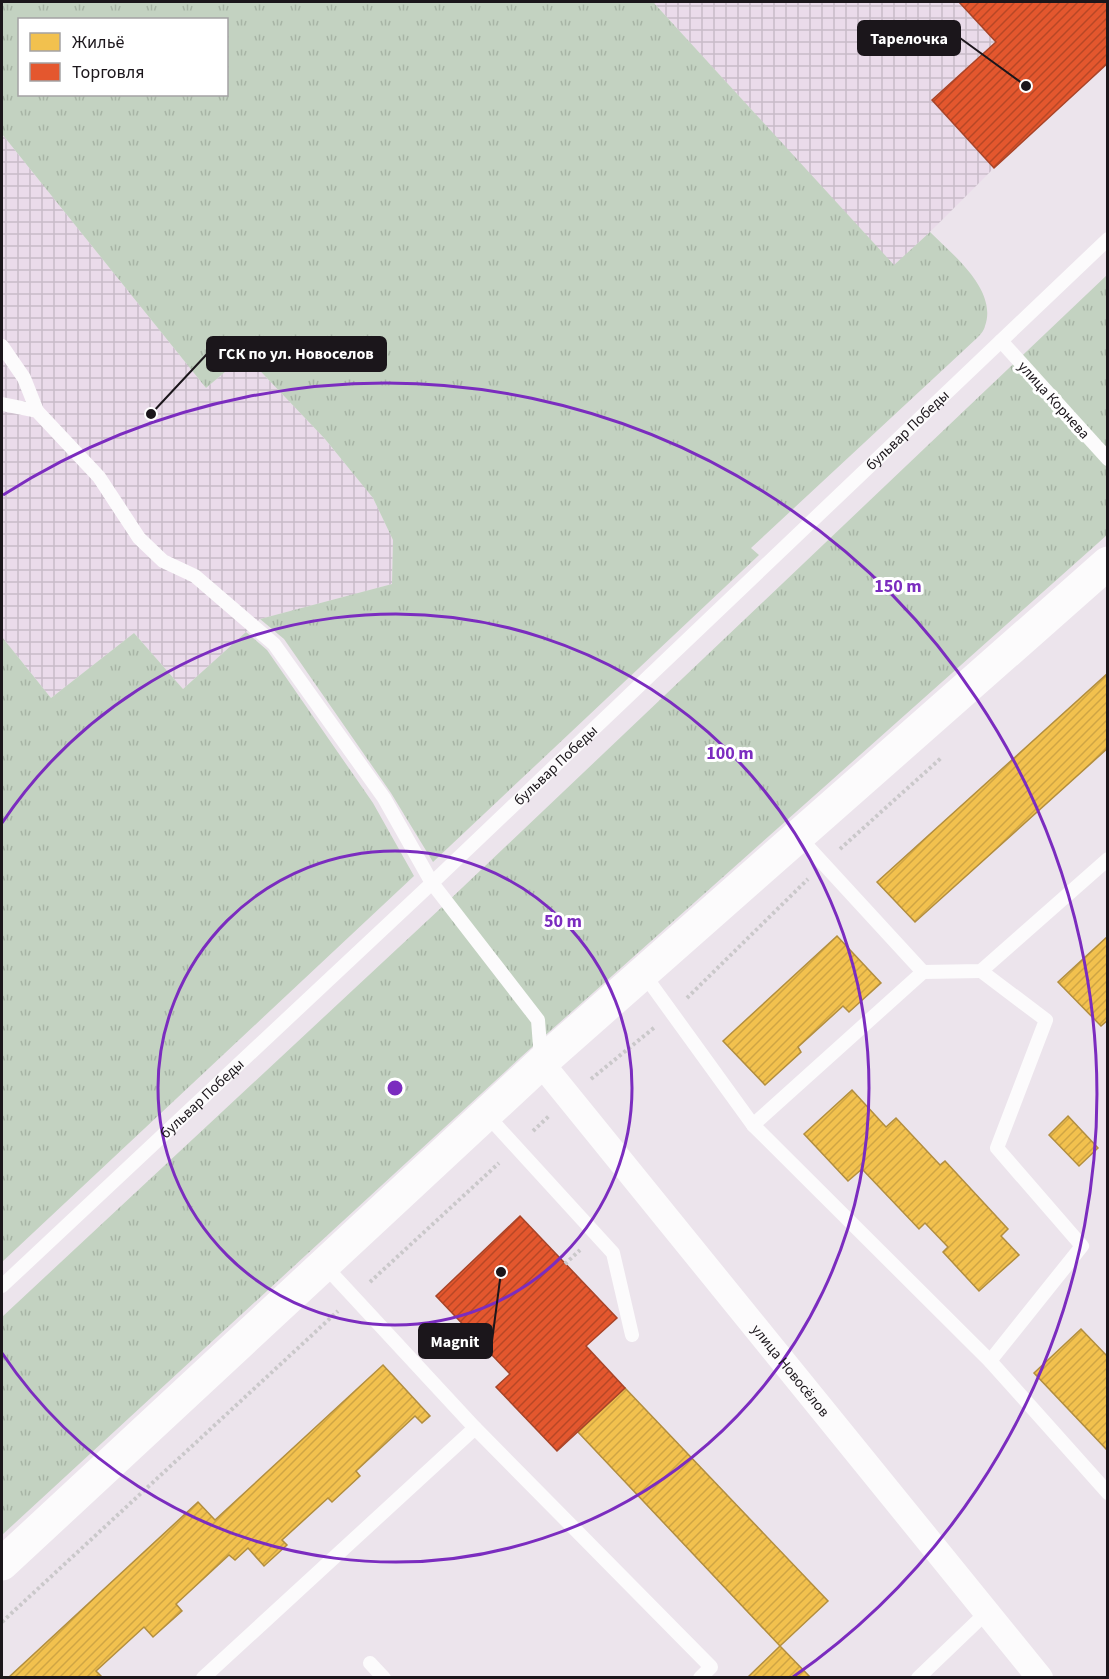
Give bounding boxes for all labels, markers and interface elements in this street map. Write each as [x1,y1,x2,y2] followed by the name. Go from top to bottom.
[18,18,228,96] legend
[858,21,960,55] callout: Тарелочка
[870,28,948,50] text: Тарелочка
[72,30,125,55] text: Жильё
[72,60,145,85] text: Торговля
[207,337,386,371] callout: ГСК по ул. Новоселов
[218,343,374,365] text: ГСК по ул. Новоселов
[1013,357,1094,444] street label: улица Корнева
[861,385,954,475] street label: бульвар Победы
[874,574,922,599] text: 150 m
[509,721,602,811] street label: бульвар Победы
[706,741,754,766] text: 100 m
[544,909,582,934] text: 50 m
[156,1054,249,1144] street label: бульвар Победы
[385,1078,405,1098] centre of rings
[746,1320,834,1422] street label: улица Новосёлов
[419,1324,492,1358] callout: Magnit
[431,1331,479,1353] text: Magnit

